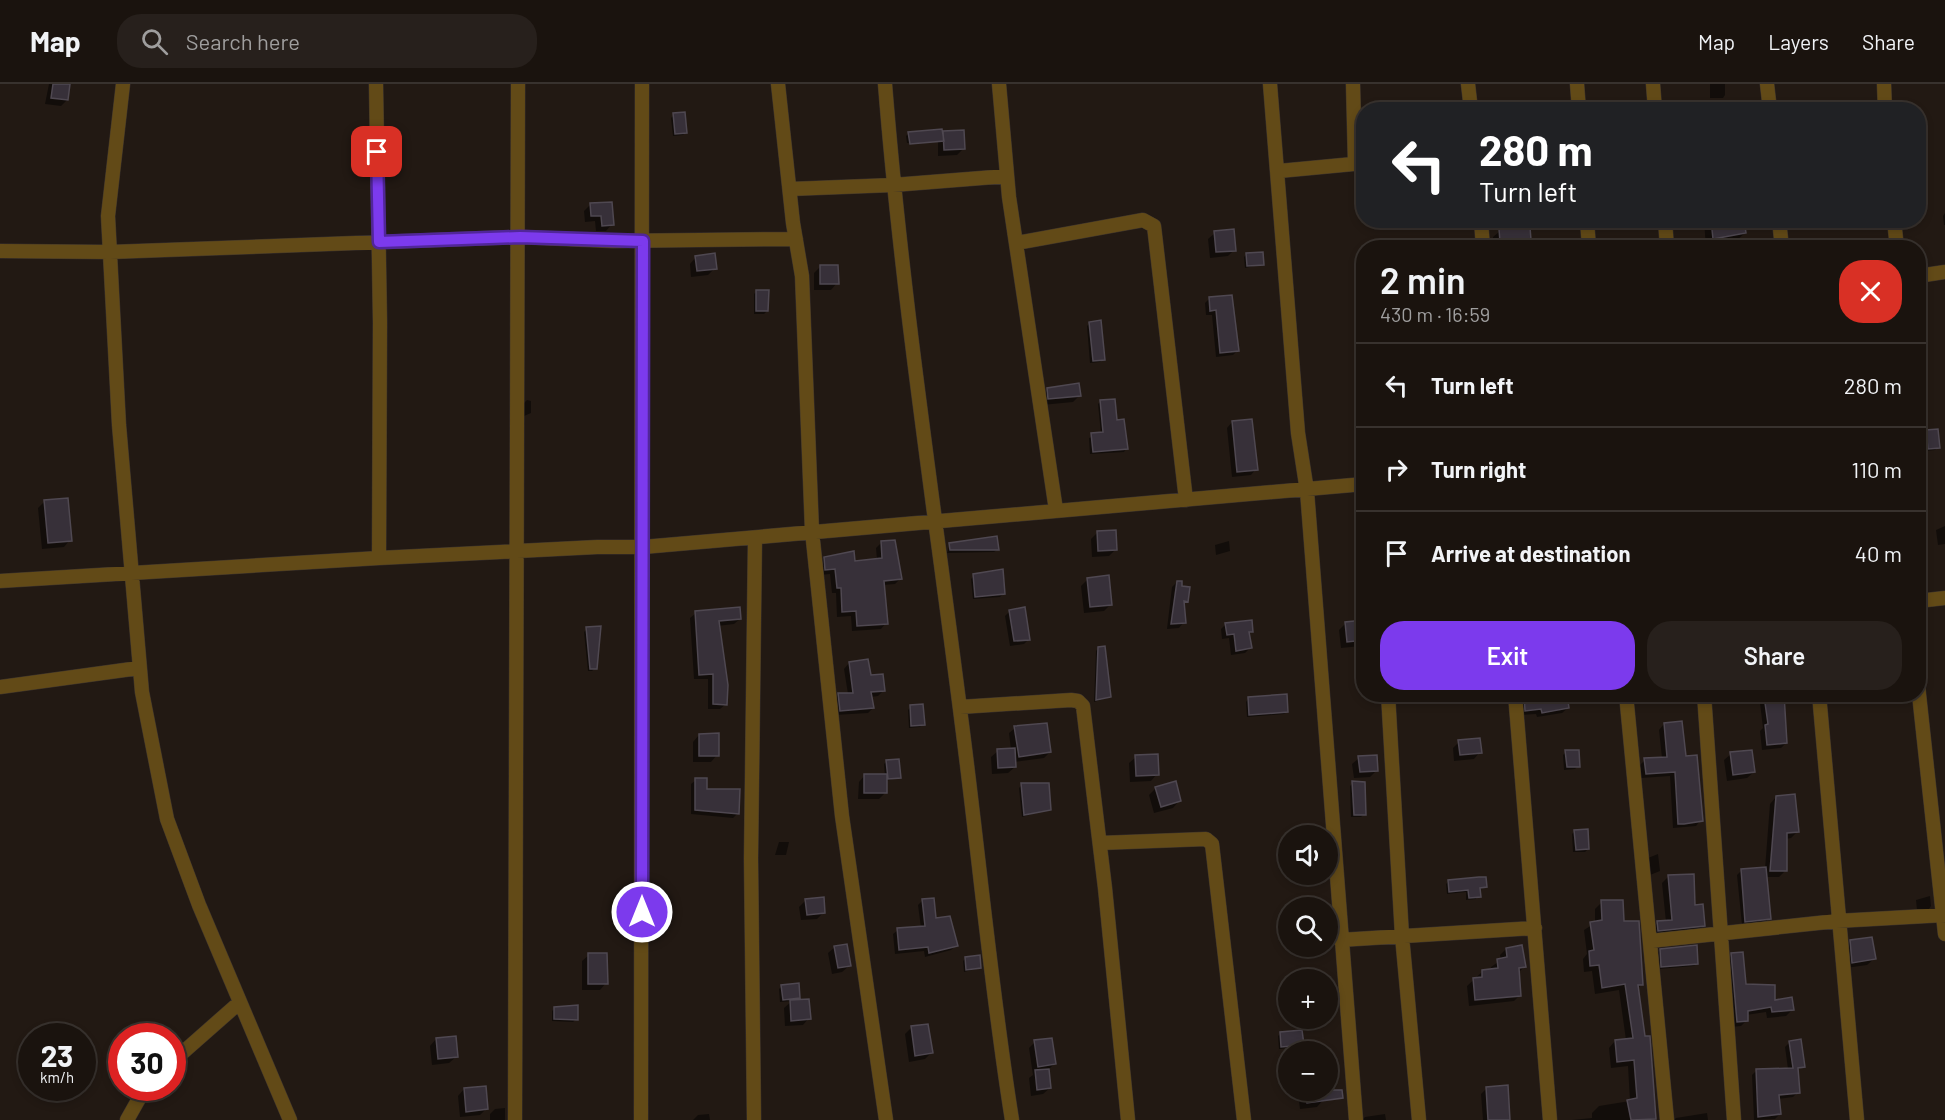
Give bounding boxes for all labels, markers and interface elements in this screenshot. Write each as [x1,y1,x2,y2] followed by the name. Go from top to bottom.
[117,14,537,68] search box
[30,24,81,58] text: Map
[138,25,171,58] icon: search
[186,28,300,54] text: Search here
[1698,29,1735,54] text: Map
[1768,29,1829,54] text: Layers
[1862,29,1915,54] text: Share
[1479,124,1593,174] text: 280 m
[351,126,402,177] pin
[1380,126,1458,204] icon: left
[360,135,393,168] icon: arrive
[1479,175,1577,207] text: Turn left
[1380,258,1466,301] text: 2 min
[1839,260,1902,323] button: close
[1380,302,1490,326] text: 430 m · 16:59
[1380,369,1413,402] icon: left
[1431,372,1514,398] text: Turn left
[1844,372,1902,398] text: 280 m
[1380,453,1413,486] icon: right
[1431,456,1526,482] text: Turn right
[1852,456,1902,482] text: 110 m
[1380,537,1413,570] icon: arrive
[1431,540,1630,566] text: Arrive at destination
[1855,540,1902,566] text: 40 m
[1380,621,1635,690] button: Exit
[1647,621,1902,690] button: Share
[1278,825,1338,1101] map controls
[1278,825,1338,885] button: sound
[610,880,674,944] position arrow
[1278,897,1338,957] button: search
[1278,969,1338,1029] button: +
[108,1023,186,1101] speed limit sign: 30
[41,1037,73,1073] text: 23
[1278,1041,1338,1101] button: −
[40,1068,74,1086] text: km/h

